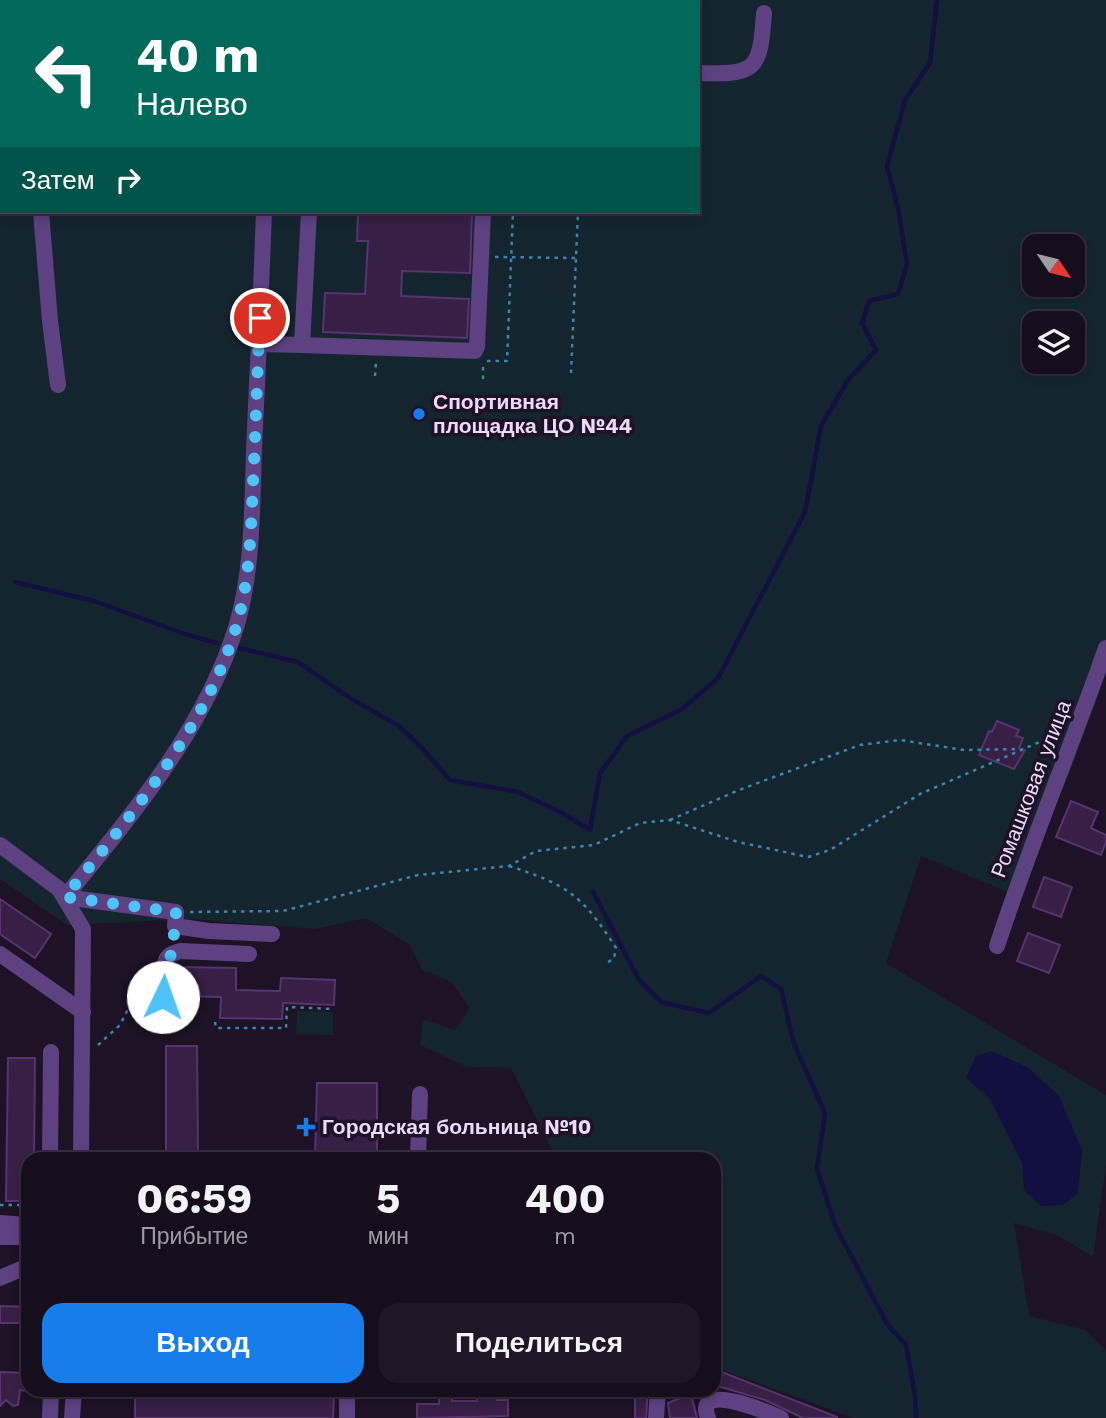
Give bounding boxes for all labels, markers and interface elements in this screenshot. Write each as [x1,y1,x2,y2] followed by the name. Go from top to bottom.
[136,26,259,84] text: 40 m
[21,28,112,119] icon: left
[136,85,248,123] text: Налево
[109,161,147,199] icon: right
[21,165,95,195] text: Затем
[1022,234,1085,298] north arrow
[1022,234,1085,374] map controls
[230,288,290,348] pin
[241,299,279,337] icon: arrive
[1022,311,1085,374] button: layers
[433,389,632,438] place label: Спортивная площадка ЦО №44
[411,406,427,422] marker: Спортивная площадка ЦО №44
[985,696,1076,881] street label: Ромашковая улица
[126,960,200,1034] position arrow
[322,1114,591,1139] place label: Городская больница №10
[296,1117,316,1137] marker: Городская больница №10
[136,1174,252,1223] text: 06:59
[376,1174,401,1223] text: 5
[524,1174,606,1223] text: 400
[140,1223,248,1250] text: Прибытие
[368,1223,409,1250] text: мин
[554,1223,576,1250] text: m
[42,1303,364,1383] button: Выход
[378,1303,700,1383] button: Поделиться

